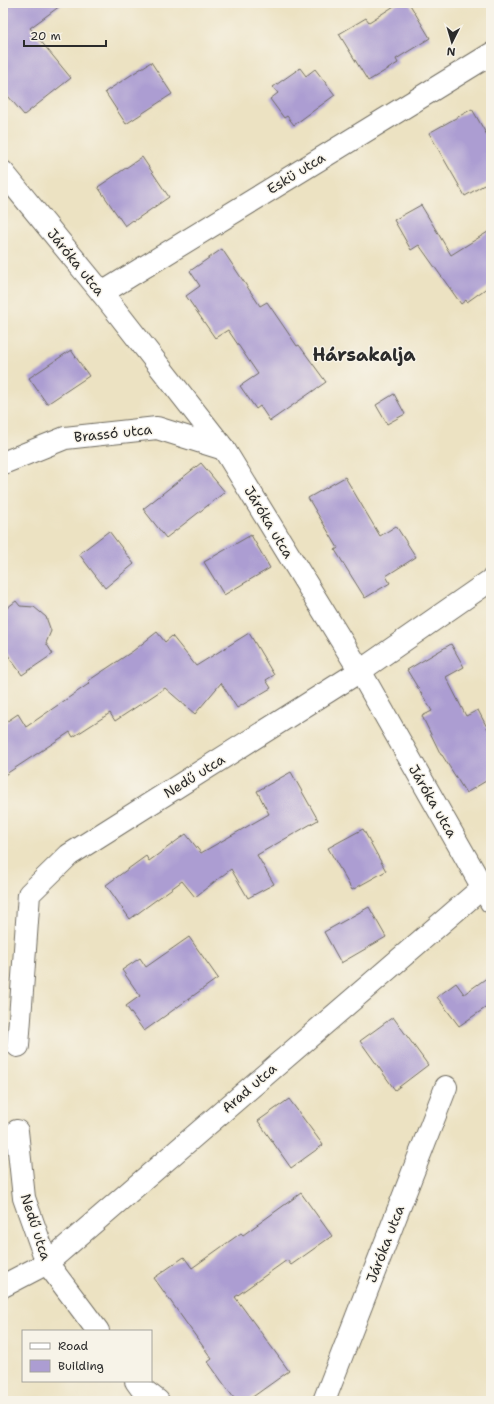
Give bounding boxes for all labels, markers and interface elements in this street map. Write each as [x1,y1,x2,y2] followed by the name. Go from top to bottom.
[24,22,106,48] scale bar
[432,22,472,62] north arrow
[30,28,61,44] text: 20 m
[446,44,456,59] text: N
[264,148,329,198] street label: Eskü utca
[43,225,109,300] street label: Járóka utca
[312,343,416,367] district label: Hársakalja
[73,420,153,446] street label: Brassó utca
[240,482,298,562] street label: Járóka utca
[160,750,228,802] street label: Nedű utca
[405,761,461,841] street label: Járóka utca
[218,1059,280,1117] street label: Arad utca
[17,1191,55,1263] street label: Nedű utca
[362,1203,408,1285] street label: Járóka utca
[22,1330,152,1382] legend
[58,1338,89,1354] text: Road
[58,1358,104,1374] text: Building

